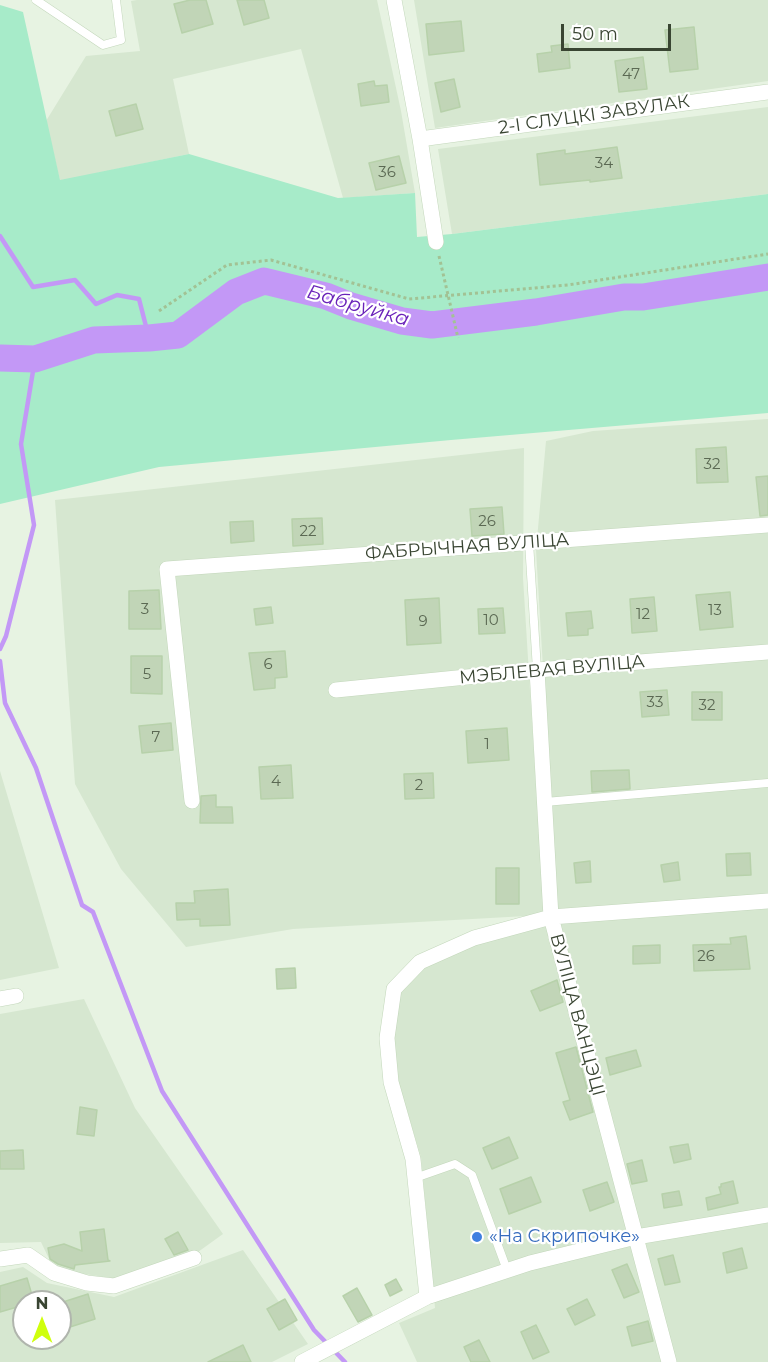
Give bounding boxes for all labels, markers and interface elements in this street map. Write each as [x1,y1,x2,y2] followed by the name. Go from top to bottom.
[564,12,674,50] scale bar
[572,23,618,45] text: 50 m
[622,66,640,84] house number: 47
[497,91,691,139] street label: 2-І СЛУЦКІ ЗАВУЛАК
[595,155,613,173] house number: 34
[378,164,396,182] house number: 36
[304,280,412,332] water label: Бабруйка
[704,456,720,474] house number: 32
[478,513,496,531] house number: 26
[299,523,317,541] house number: 22
[364,529,570,565] street label: ФАБРЫЧНАЯ ВУЛІЦА
[141,601,149,619] house number: 3
[708,602,722,620] house number: 13
[636,606,650,624] house number: 12
[483,612,499,630] house number: 10
[418,613,428,631] house number: 9
[458,651,646,689] street label: МЭБЛЕВАЯ ВУЛІЦА
[263,656,273,674] house number: 6
[143,666,151,684] house number: 5
[647,694,663,712] house number: 33
[699,697,715,715] house number: 32
[152,729,160,747] house number: 7
[484,736,490,754] house number: 1
[271,773,281,791] house number: 4
[415,777,423,795] house number: 2
[545,931,609,1099] street label: ВУЛІЦА ВАНЦЭЦІ
[697,948,715,966] house number: 26
[489,1226,640,1248] place label: «На Скрипочке»
[470,1230,484,1244] marker: «На Скрипочке»
[12,1290,72,1350] north arrow
[36,1294,48,1313] text: N

